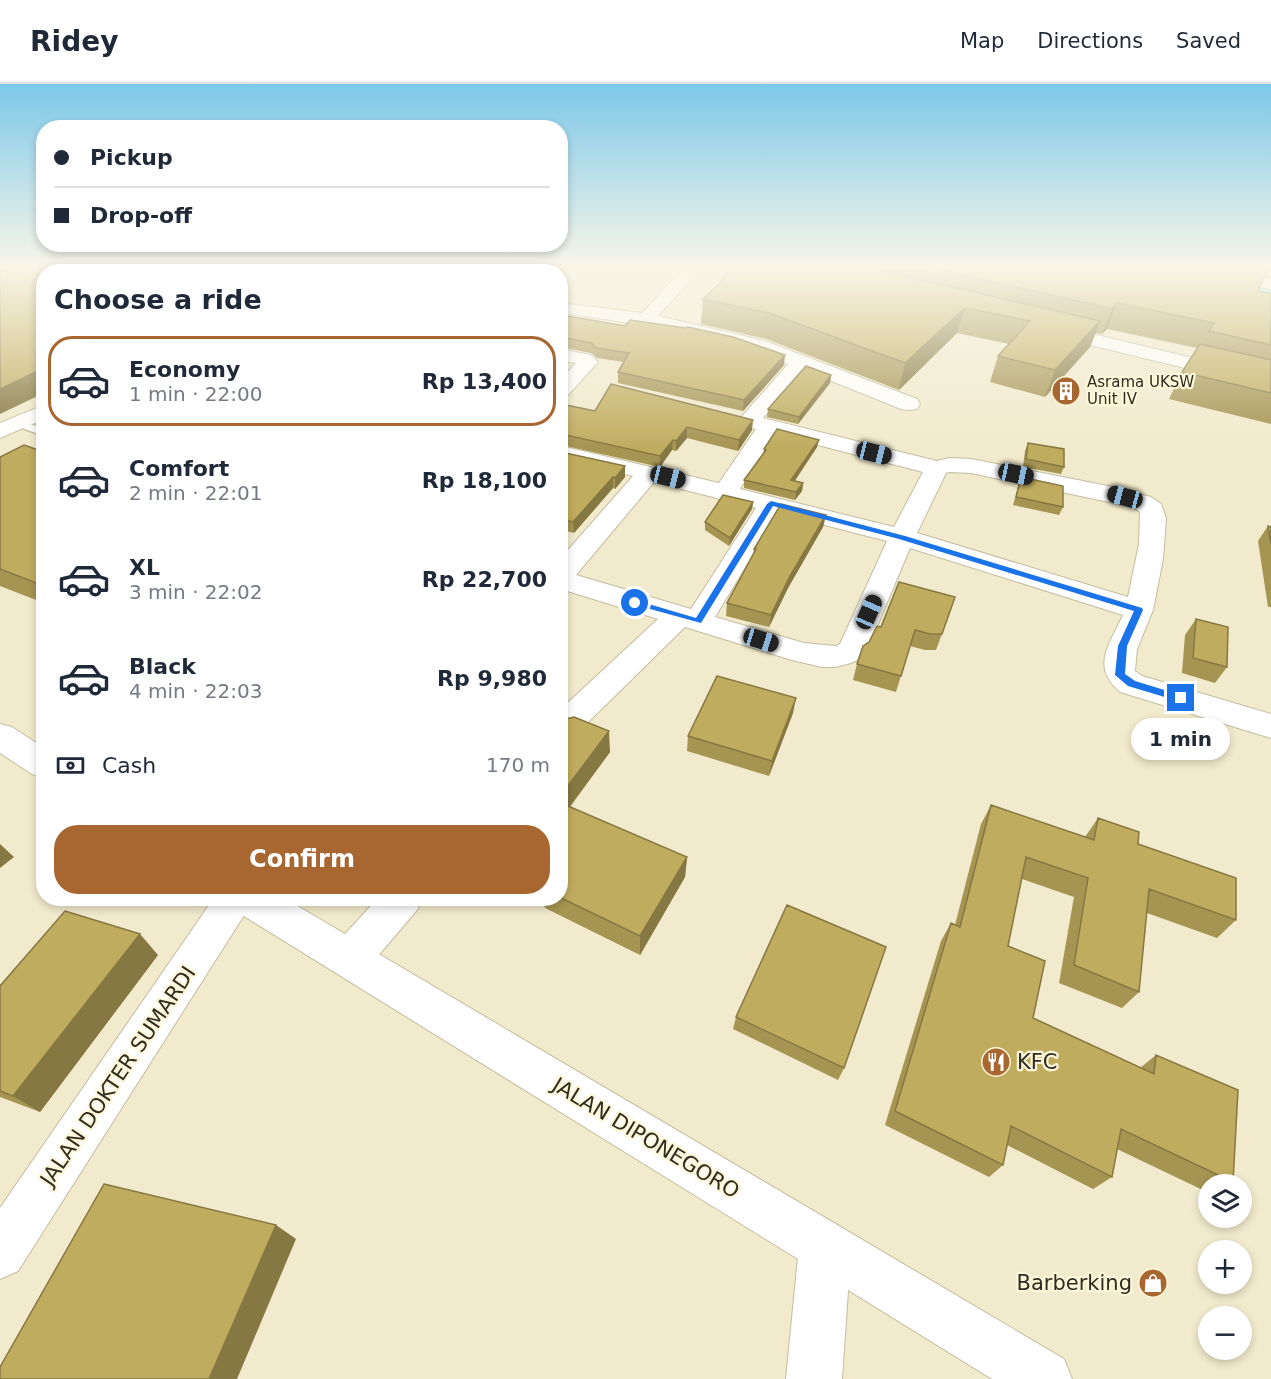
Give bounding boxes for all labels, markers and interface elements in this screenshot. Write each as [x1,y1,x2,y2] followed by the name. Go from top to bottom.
[30,25,118,58] text: Ridey
[960,29,1004,53] text: Map
[1037,29,1143,53] text: Directions
[1176,29,1241,53] text: Saved
[90,145,173,170] text: Pickup
[90,203,192,228] text: Drop-off
[54,284,262,315] text: Choose a ride
[57,354,111,408] icon: car
[129,357,240,382] text: Economy
[422,369,547,394] text: Rp 13,400
[1087,373,1194,408] place label: Asrama UKSW Unit IV
[1050,375,1082,407] building icon: Asrama UKSW Unit IV
[129,382,263,406] text: 1 min · 22:00
[854,440,894,466] car
[57,453,111,507] icon: car
[129,456,229,481] text: Comfort
[997,461,1035,487] car
[648,464,688,490] car
[422,468,547,493] text: Rp 18,100
[129,481,263,505] text: 2 min · 22:01
[1105,484,1145,510] car
[57,552,111,606] icon: car
[129,555,160,580] text: XL
[422,567,547,592] text: Rp 22,700
[129,580,263,604] text: 3 min · 22:02
[621,589,648,616] route start
[853,592,885,632] car
[741,626,781,654] car
[57,651,111,705] icon: car
[129,654,196,679] text: Black
[437,666,547,691] text: Rp 9,980
[129,679,263,703] text: 4 min · 22:03
[1167,684,1194,711] route end
[1132,719,1230,761] callout: 1 min
[1149,727,1212,751] text: 1 min
[54,749,87,782] icon: cash
[102,753,156,778] text: Cash
[486,753,550,777] text: 170 m
[54,825,550,894] button: Confirm
[34,962,200,1192] street label: JALAN DOKTER SUMARDI
[980,1046,1012,1078] restaurant icon: KFC
[1017,1050,1058,1074] place label: KFC
[547,1072,744,1203] street label: JALAN DIPONEGORO
[1198,1174,1252,1360] map controls
[1198,1174,1252,1228] button: layers
[1198,1240,1252,1294] button: +
[1137,1267,1169,1299] shop icon: Barberking
[1017,1271,1132,1295] place label: Barberking
[1198,1306,1252,1360] button: −

